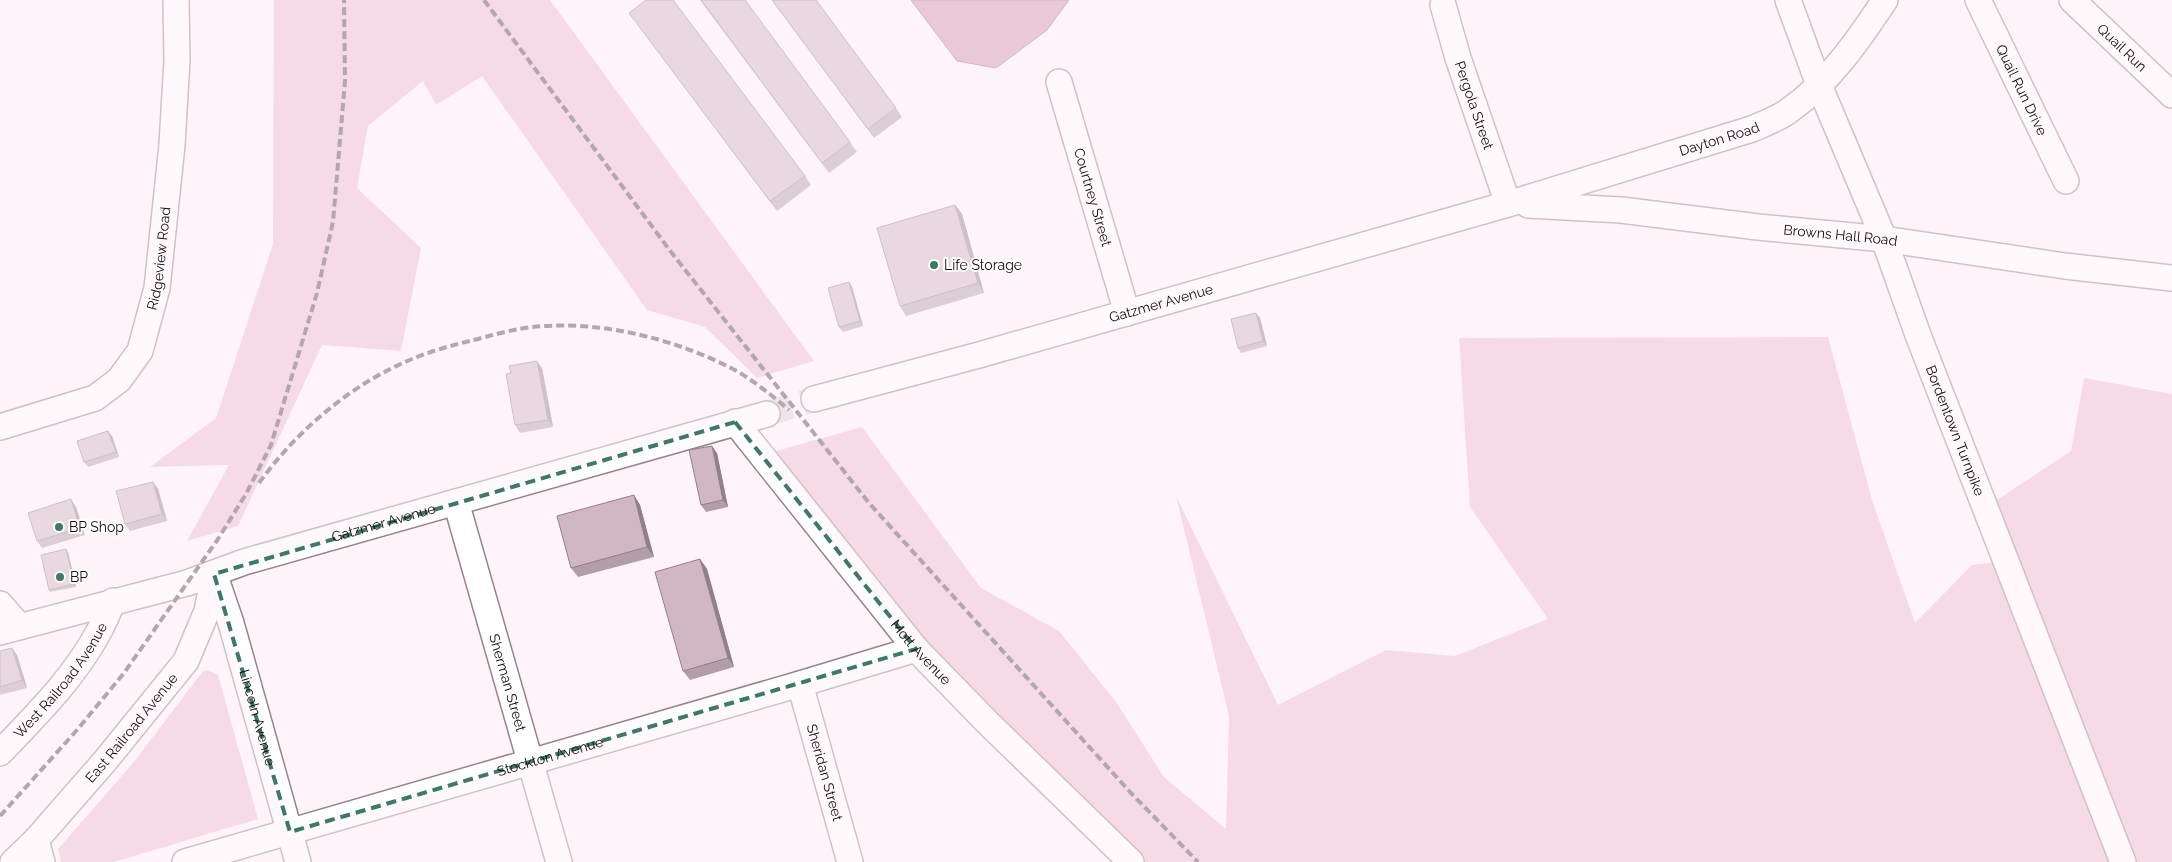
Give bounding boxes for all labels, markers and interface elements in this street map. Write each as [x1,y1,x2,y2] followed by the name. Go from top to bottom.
[2094,20,2150,75] street label: Quail Run
[1993,42,2051,138] street label: Quail Run Drive
[1452,59,1497,152] street label: Pergola Street
[1677,119,1762,159] street label: Dayton Road
[1071,146,1115,248] street label: Courtney Street
[143,206,173,312] street label: Ridgeview Road
[1783,221,1898,249] street label: Browns Hall Road
[944,257,1022,273] place label: Life Storage
[928,259,940,271] marker: Life Storage
[1107,281,1215,325] street label: Gatzmer Avenue
[1923,363,1988,498] street label: Bordentown Turnpike
[330,500,437,545] street label: Gatzmer Avenue
[69,519,124,535] place label: BP Shop
[53,521,65,533] marker: BP Shop
[70,569,88,585] place label: BP
[54,571,66,583] marker: BP
[888,616,954,688] street label: Mott Avenue
[11,620,110,741] street label: West Railroad Avenue
[486,632,529,734] street label: Sherman Street
[236,668,279,768] street label: Lincoln Avenue
[82,670,181,786] street label: East Railroad Avenue
[804,722,846,823] street label: Sheridan Street
[495,733,605,779] street label: Stockton Avenue

